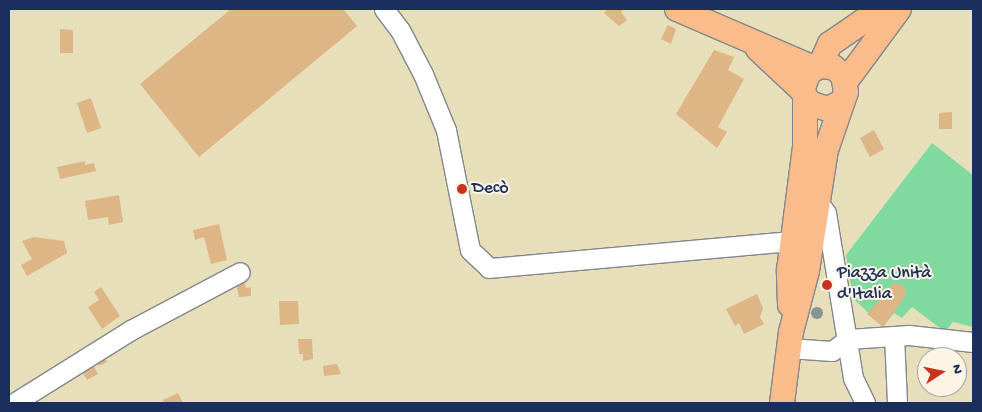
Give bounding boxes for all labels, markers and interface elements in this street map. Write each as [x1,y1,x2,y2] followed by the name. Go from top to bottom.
[472,178,508,200] place label: Decò
[456,183,468,195] marker: Decò
[837,264,931,306] place label: Piazza Unità d'Italia
[821,279,833,291] marker: Piazza Unità d'Italia
[917,347,967,397] north arrow
[947,363,965,375] text: N

